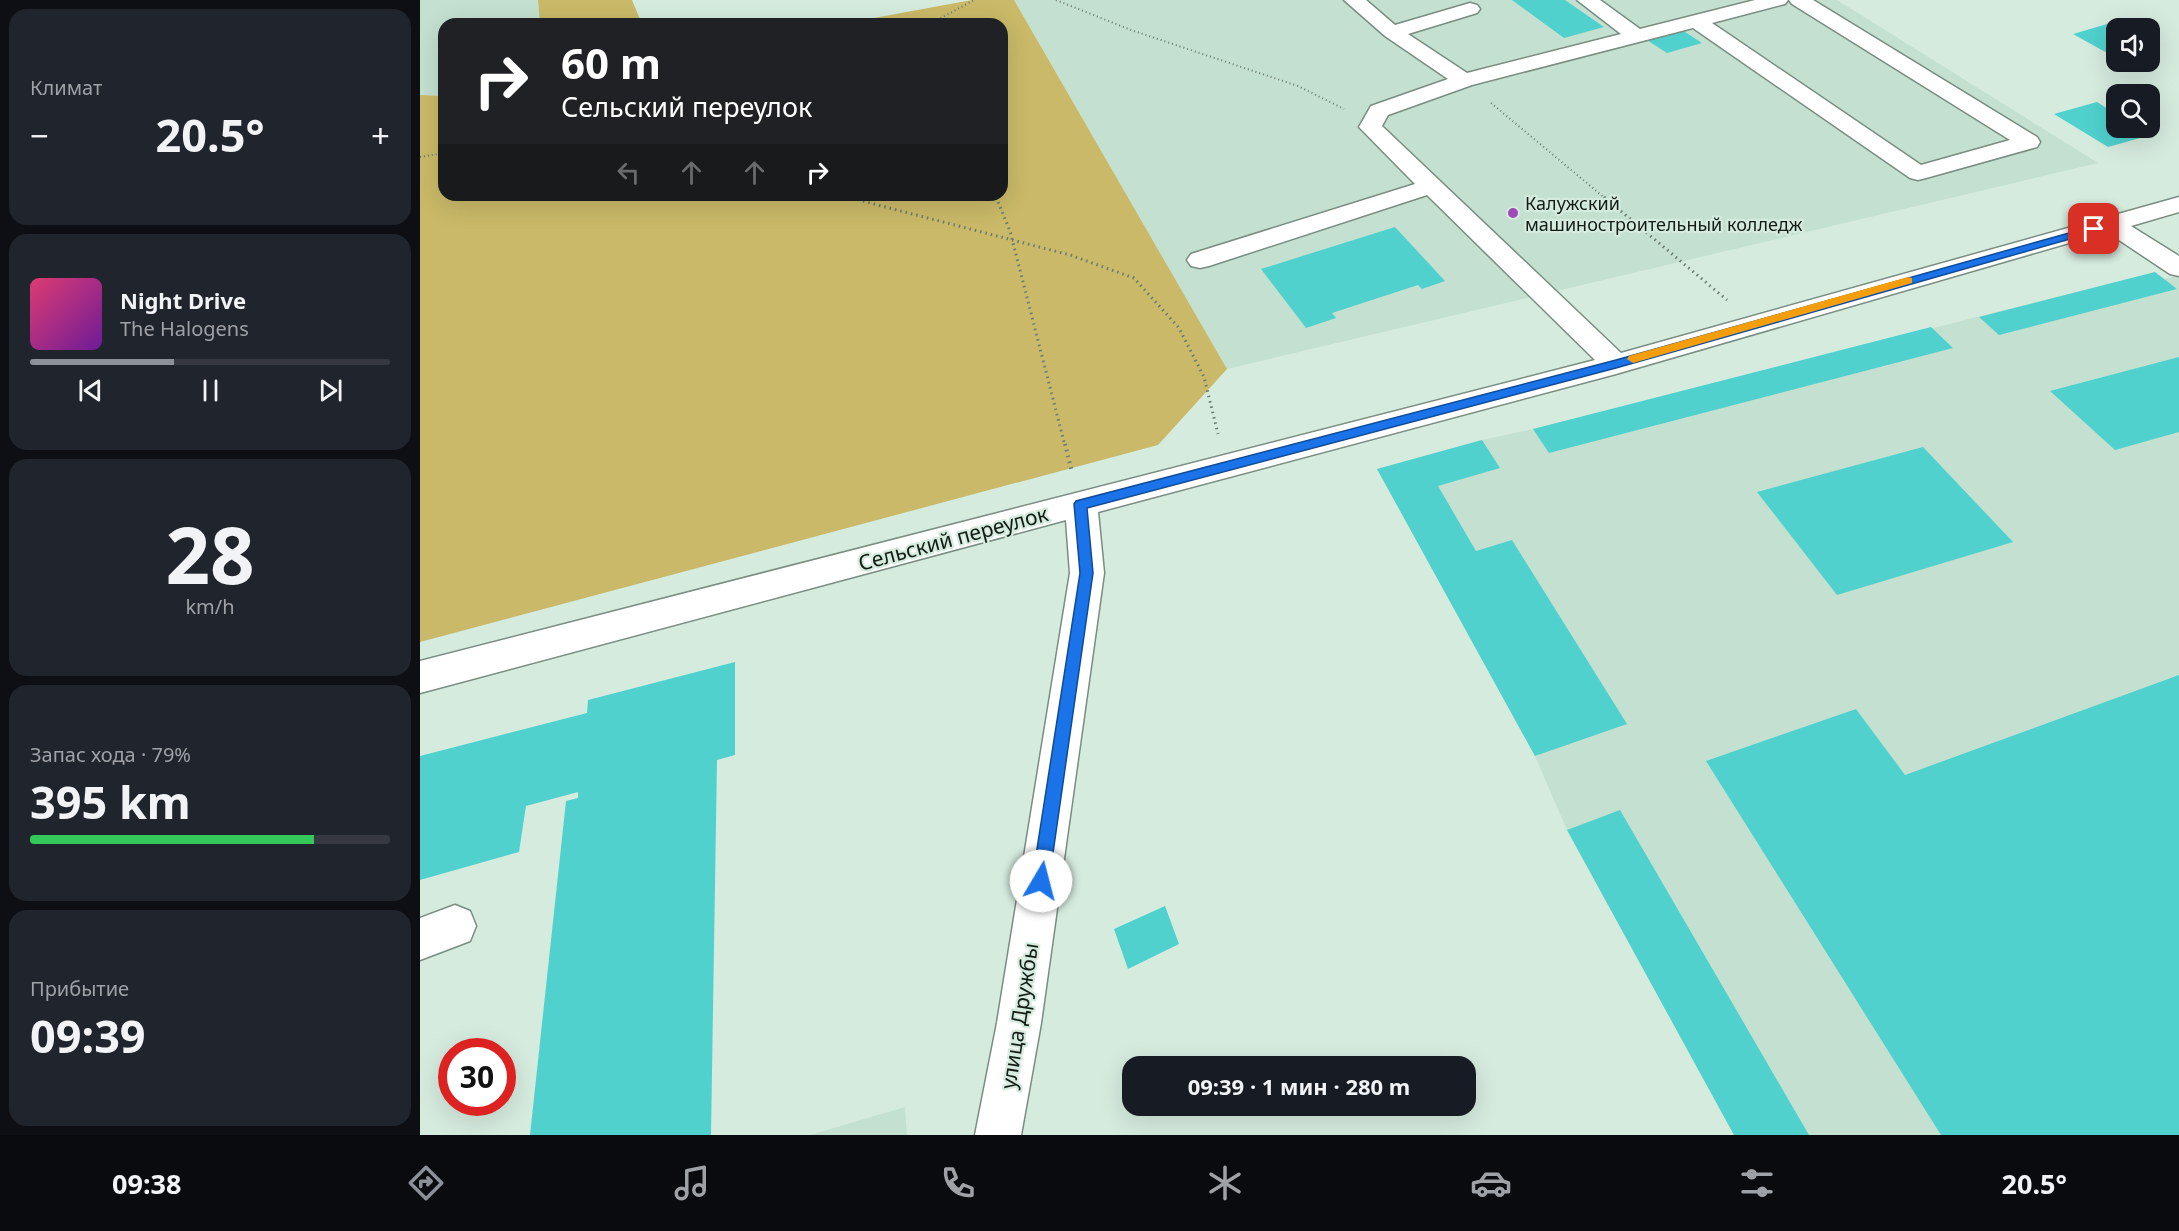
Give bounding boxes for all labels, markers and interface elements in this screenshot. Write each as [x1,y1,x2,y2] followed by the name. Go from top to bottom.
[2106,18,2160,138] map controls
[2106,18,2160,72] button: sound
[561,34,661,91] text: 60 m
[462,42,540,120] icon: right
[30,74,102,101] text: Климат
[2106,84,2160,138] button: search
[561,88,812,125] text: Сельский переулок
[156,104,264,165] text: 20.5°
[30,113,49,158] text: −
[371,113,390,158] text: +
[612,156,645,189] icon: left
[675,156,708,189] icon: ahead
[738,156,771,189] icon: ahead
[801,156,834,189] icon: right
[1525,191,1803,236] place label: Калужский машиностроительный колледж
[2068,203,2119,254] pin
[1506,206,1520,220] marker: Калужский машиностроительный колледж
[2077,212,2110,245] icon: arrive
[120,285,246,315] text: Night Drive
[120,315,249,342] text: The Halogens
[74,374,107,407] icon: previous
[194,374,227,407] icon: pause
[314,374,347,407] icon: next
[855,499,1051,577] street label: Сельский переулок
[165,501,255,607] text: 28
[185,593,235,620] text: km/h
[30,741,191,768] text: Запас хода · 79%
[30,771,191,832] text: 395 km
[1009,849,1073,913] position arrow
[994,941,1044,1091] street label: улица Дружбы
[30,975,129,1002] text: Прибытие
[30,1005,146,1066] text: 09:39
[438,1038,516,1116] speed limit sign: 30
[1188,1071,1410,1101] text: 09:39 · 1 мин · 280 m
[405,1162,447,1204] icon: directions
[671,1162,713,1204] icon: music
[937,1162,979,1204] icon: phone
[1204,1162,1246,1204] icon: climate
[1470,1162,1512,1204] icon: car
[1736,1162,1778,1204] icon: filters
[112,1165,181,1202] text: 09:38
[2002,1165,2067,1202] text: 20.5°

